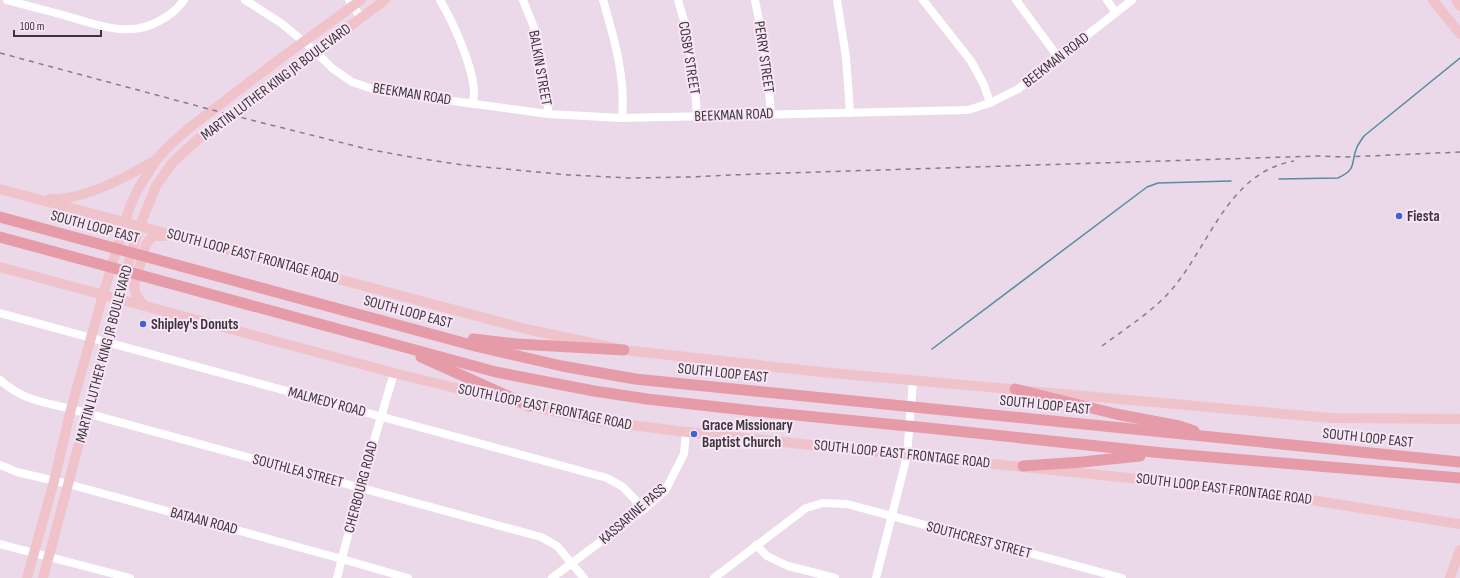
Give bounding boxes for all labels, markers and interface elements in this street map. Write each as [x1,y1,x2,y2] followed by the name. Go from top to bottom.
[14,12,101,38] scale bar
[20,19,45,34] text: 100 m
[197,19,355,145] street label: MARTIN LUTHER KING JR BOULEVARD
[674,20,704,96] street label: COSBY STREET
[750,20,778,94] street label: PERRY STREET
[1019,28,1093,92] street label: BEEKMAN ROAD
[524,29,556,107] street label: BALKIN STREET
[371,78,453,110] street label: BEEKMAN ROAD
[694,104,774,126] street label: BEEKMAN ROAD
[49,206,141,248] street label: SOUTH LOOP EAST
[1407,207,1440,226] place label: Fiesta
[1394,211,1404,221] marker: Fiesta
[165,224,341,288] street label: SOUTH LOOP EAST FRONTAGE ROAD
[71,263,137,445] street label: MARTIN LUTHER KING JR BOULEVARD
[362,291,454,333] street label: SOUTH LOOP EAST
[151,315,239,334] place label: Shipley's Donuts
[138,319,148,329] marker: Shipley's Donuts
[677,359,769,387] street label: SOUTH LOOP EAST
[456,379,634,435] street label: SOUTH LOOP EAST FRONTAGE ROAD
[286,383,368,421] street label: MALMEDY ROAD
[999,391,1091,419] street label: SOUTH LOOP EAST
[702,416,794,452] place label: Grace Missionary Baptist Church
[1322,424,1414,452] street label: SOUTH LOOP EAST
[689,429,699,439] marker: Grace Missionary Baptist Church
[813,435,991,473] street label: SOUTH LOOP EAST FRONTAGE ROAD
[340,439,382,535] street label: CHERBOURG ROAD
[251,450,345,492] street label: SOUTHLEA STREET
[1135,469,1313,509] street label: SOUTH LOOP EAST FRONTAGE ROAD
[595,479,671,549] street label: KASSARINE PASS
[168,503,240,539] street label: BATAAN ROAD
[924,517,1034,563] street label: SOUTHCREST STREET

